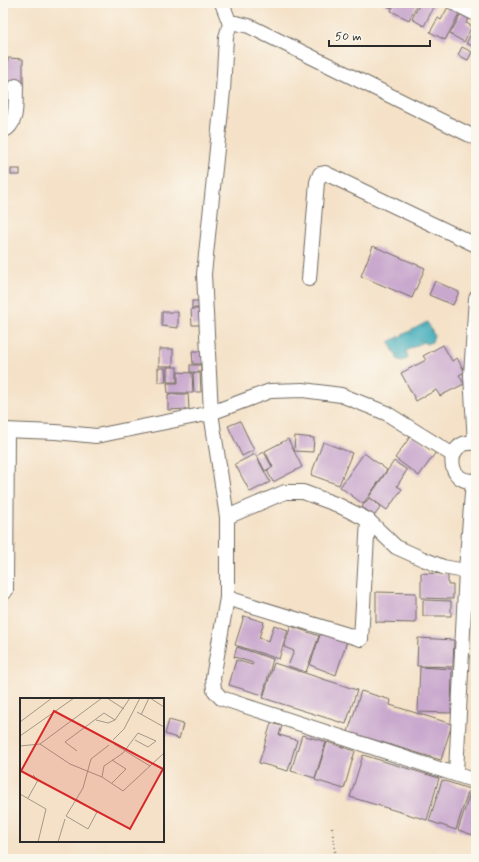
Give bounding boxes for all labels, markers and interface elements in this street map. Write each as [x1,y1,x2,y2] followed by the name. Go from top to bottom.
[329,22,430,48] scale bar
[335,29,362,45] text: 50 m
[20,698,164,842] inset map

